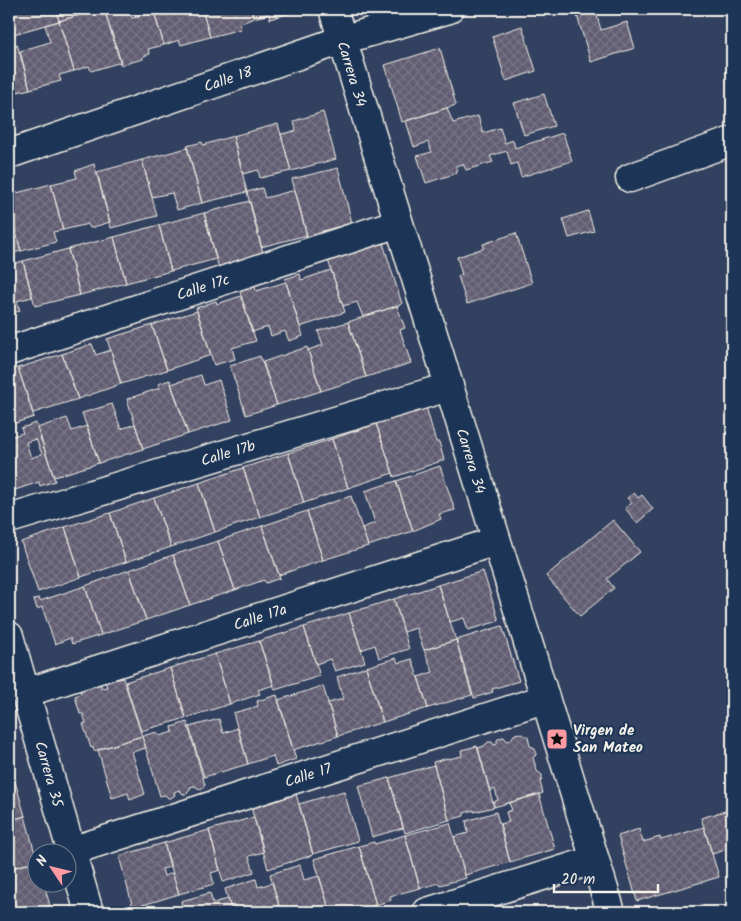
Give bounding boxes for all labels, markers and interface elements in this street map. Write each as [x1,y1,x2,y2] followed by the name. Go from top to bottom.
[330,38,372,110] street label: Carrera 34
[201,60,257,99] street label: Calle 18
[174,268,233,308] street label: Calle 17c
[449,425,491,497] street label: Carrera 34
[198,434,259,474] street label: Calle 17b
[231,598,290,638] street label: Calle 17a
[573,719,643,760] place label: Virgen de San Mateo
[545,727,569,751] place icon: Virgen de San Mateo
[27,739,69,811] street label: Carrera 35
[282,757,336,795] street label: Calle 17
[28,844,78,894] north arrow
[31,851,54,871] text: N
[554,861,657,893] scale bar
[561,868,595,892] text: 20 m

